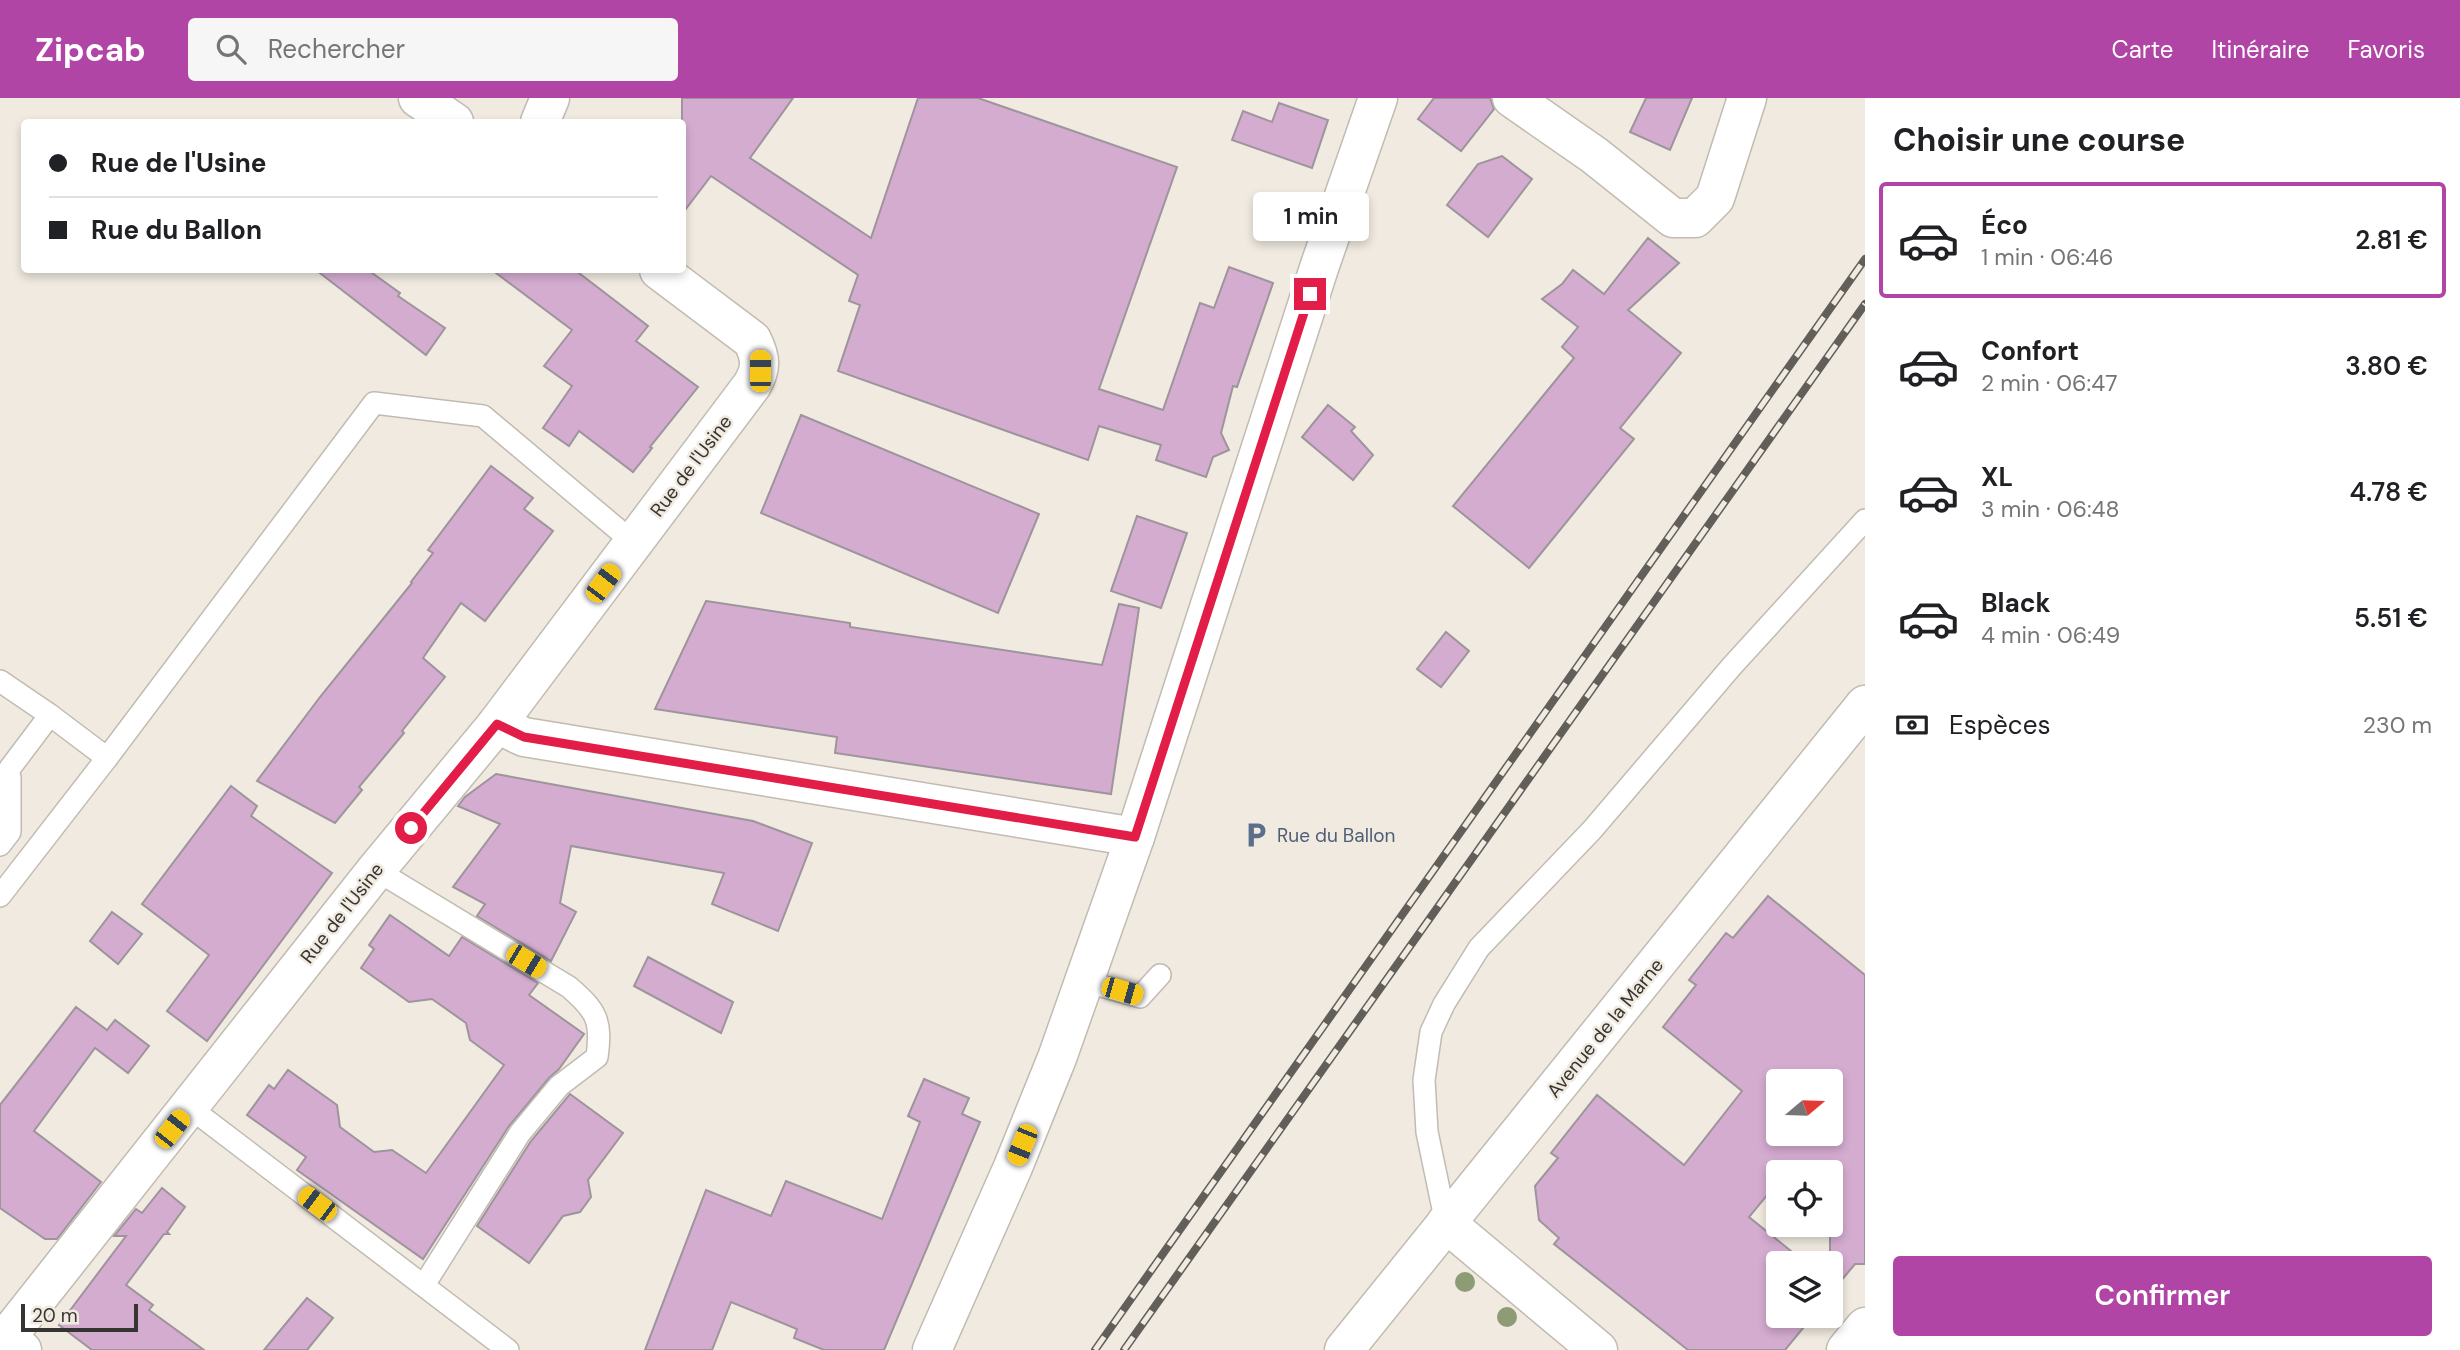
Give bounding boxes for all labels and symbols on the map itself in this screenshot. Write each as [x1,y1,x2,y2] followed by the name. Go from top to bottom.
[1252,192,1368,242] callout: 1 min
[1294,278,1326,310] route end
[750,350,771,392] car
[645,410,737,522] street label: Rue de l'Usine
[582,560,625,606] car
[395,812,427,844] route start
[1241,820,1271,850] parking icon: Rue du Ballon
[1277,823,1395,848] place label: Rue du Ballon
[295,858,389,968] street label: Rue de l'Usine
[503,941,550,981] car
[1541,953,1669,1103] street label: Avenue de la Marne
[1099,975,1146,1007] car
[1766,1069,1843,1146] north arrow
[151,1106,194,1152] car
[1005,1122,1040,1168] car
[294,1183,341,1225] car
[21,1301,138,1333] scale bar

